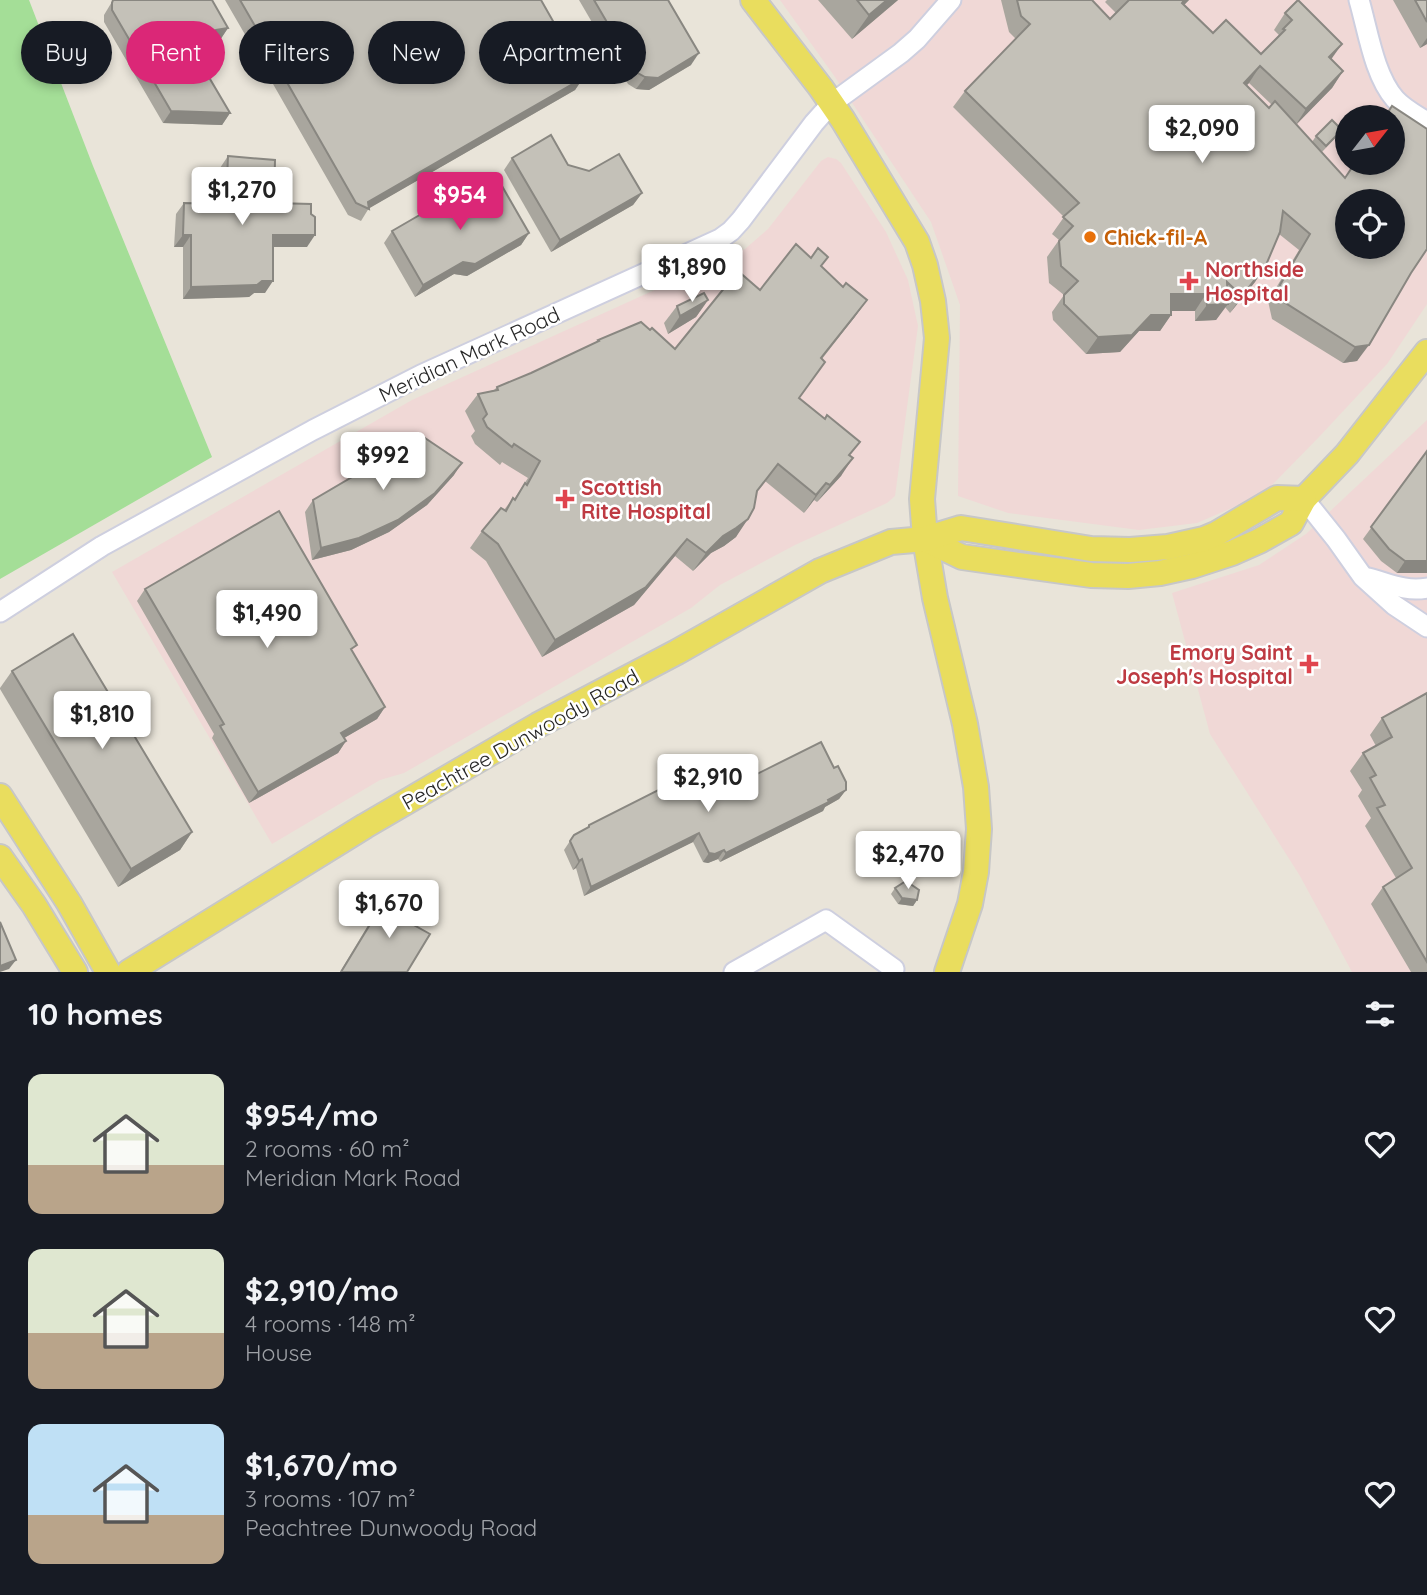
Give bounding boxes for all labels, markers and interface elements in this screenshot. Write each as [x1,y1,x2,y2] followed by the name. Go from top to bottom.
[21,21,112,84] chip: Buy
[126,21,225,84] chip: Rent
[239,21,354,84] chip: Filters
[368,21,465,84] chip: New
[479,21,646,84] chip: Apartment
[1335,105,1405,175] north arrow
[1335,105,1405,259] map controls
[1145,106,1259,165] pin: $2,090
[1165,113,1239,142] text: $2,090
[185,168,299,227] pin: $1,270
[419,173,501,232] pin: $954
[208,175,276,204] text: $1,270
[433,180,487,209] text: $954
[1335,189,1405,259] button: locate
[1104,224,1208,250] place label: Chick-fil-A
[1082,229,1098,245] marker: Chick-fil-A
[635,244,749,304] pin: $1,890
[658,252,726,281] text: $1,890
[1205,256,1304,306] place label: Northside Hospital
[1179,271,1199,291] marker: Northside Hospital
[374,301,564,407] street label: Meridian Mark Road
[342,433,424,492] pin: $992
[357,440,409,469] text: $992
[581,474,711,524] place label: Scottish Rite Hospital
[555,489,575,509] marker: Scottish Rite Hospital
[210,590,324,650] pin: $1,490
[232,598,302,627] text: $1,490
[1116,639,1293,689] place label: Emory Saint Joseph's Hospital
[1299,654,1319,674] marker: Emory Saint Joseph's Hospital
[397,663,643,815] street label: Peachtree Dunwoody Road
[45,692,159,751] pin: $1,810
[70,699,134,728] text: $1,810
[651,754,765,814] pin: $2,910
[673,762,743,791] text: $2,910
[851,832,965,891] pin: $2,470
[872,839,944,868] text: $2,470
[332,880,446,940] pin: $1,670
[355,888,423,917] text: $1,670
[28,995,163,1033] text: 10 homes
[1361,995,1399,1033] icon: filters
[245,1096,378,1134] text: $954/mo
[84,1102,168,1186] icon: home
[1361,1125,1399,1163] icon: heart
[245,1134,410,1163] text: 2 rooms · 60 m²
[245,1163,461,1192] text: Meridian Mark Road
[245,1271,399,1309] text: $2,910/mo
[84,1277,168,1361] icon: home
[1361,1300,1399,1338] icon: heart
[245,1309,416,1338] text: 4 rooms · 148 m²
[245,1338,312,1367] text: House
[245,1446,398,1484] text: $1,670/mo
[84,1452,168,1536] icon: home
[1361,1475,1399,1513] icon: heart
[245,1484,416,1513] text: 3 rooms · 107 m²
[245,1513,537,1542] text: Peachtree Dunwoody Road

